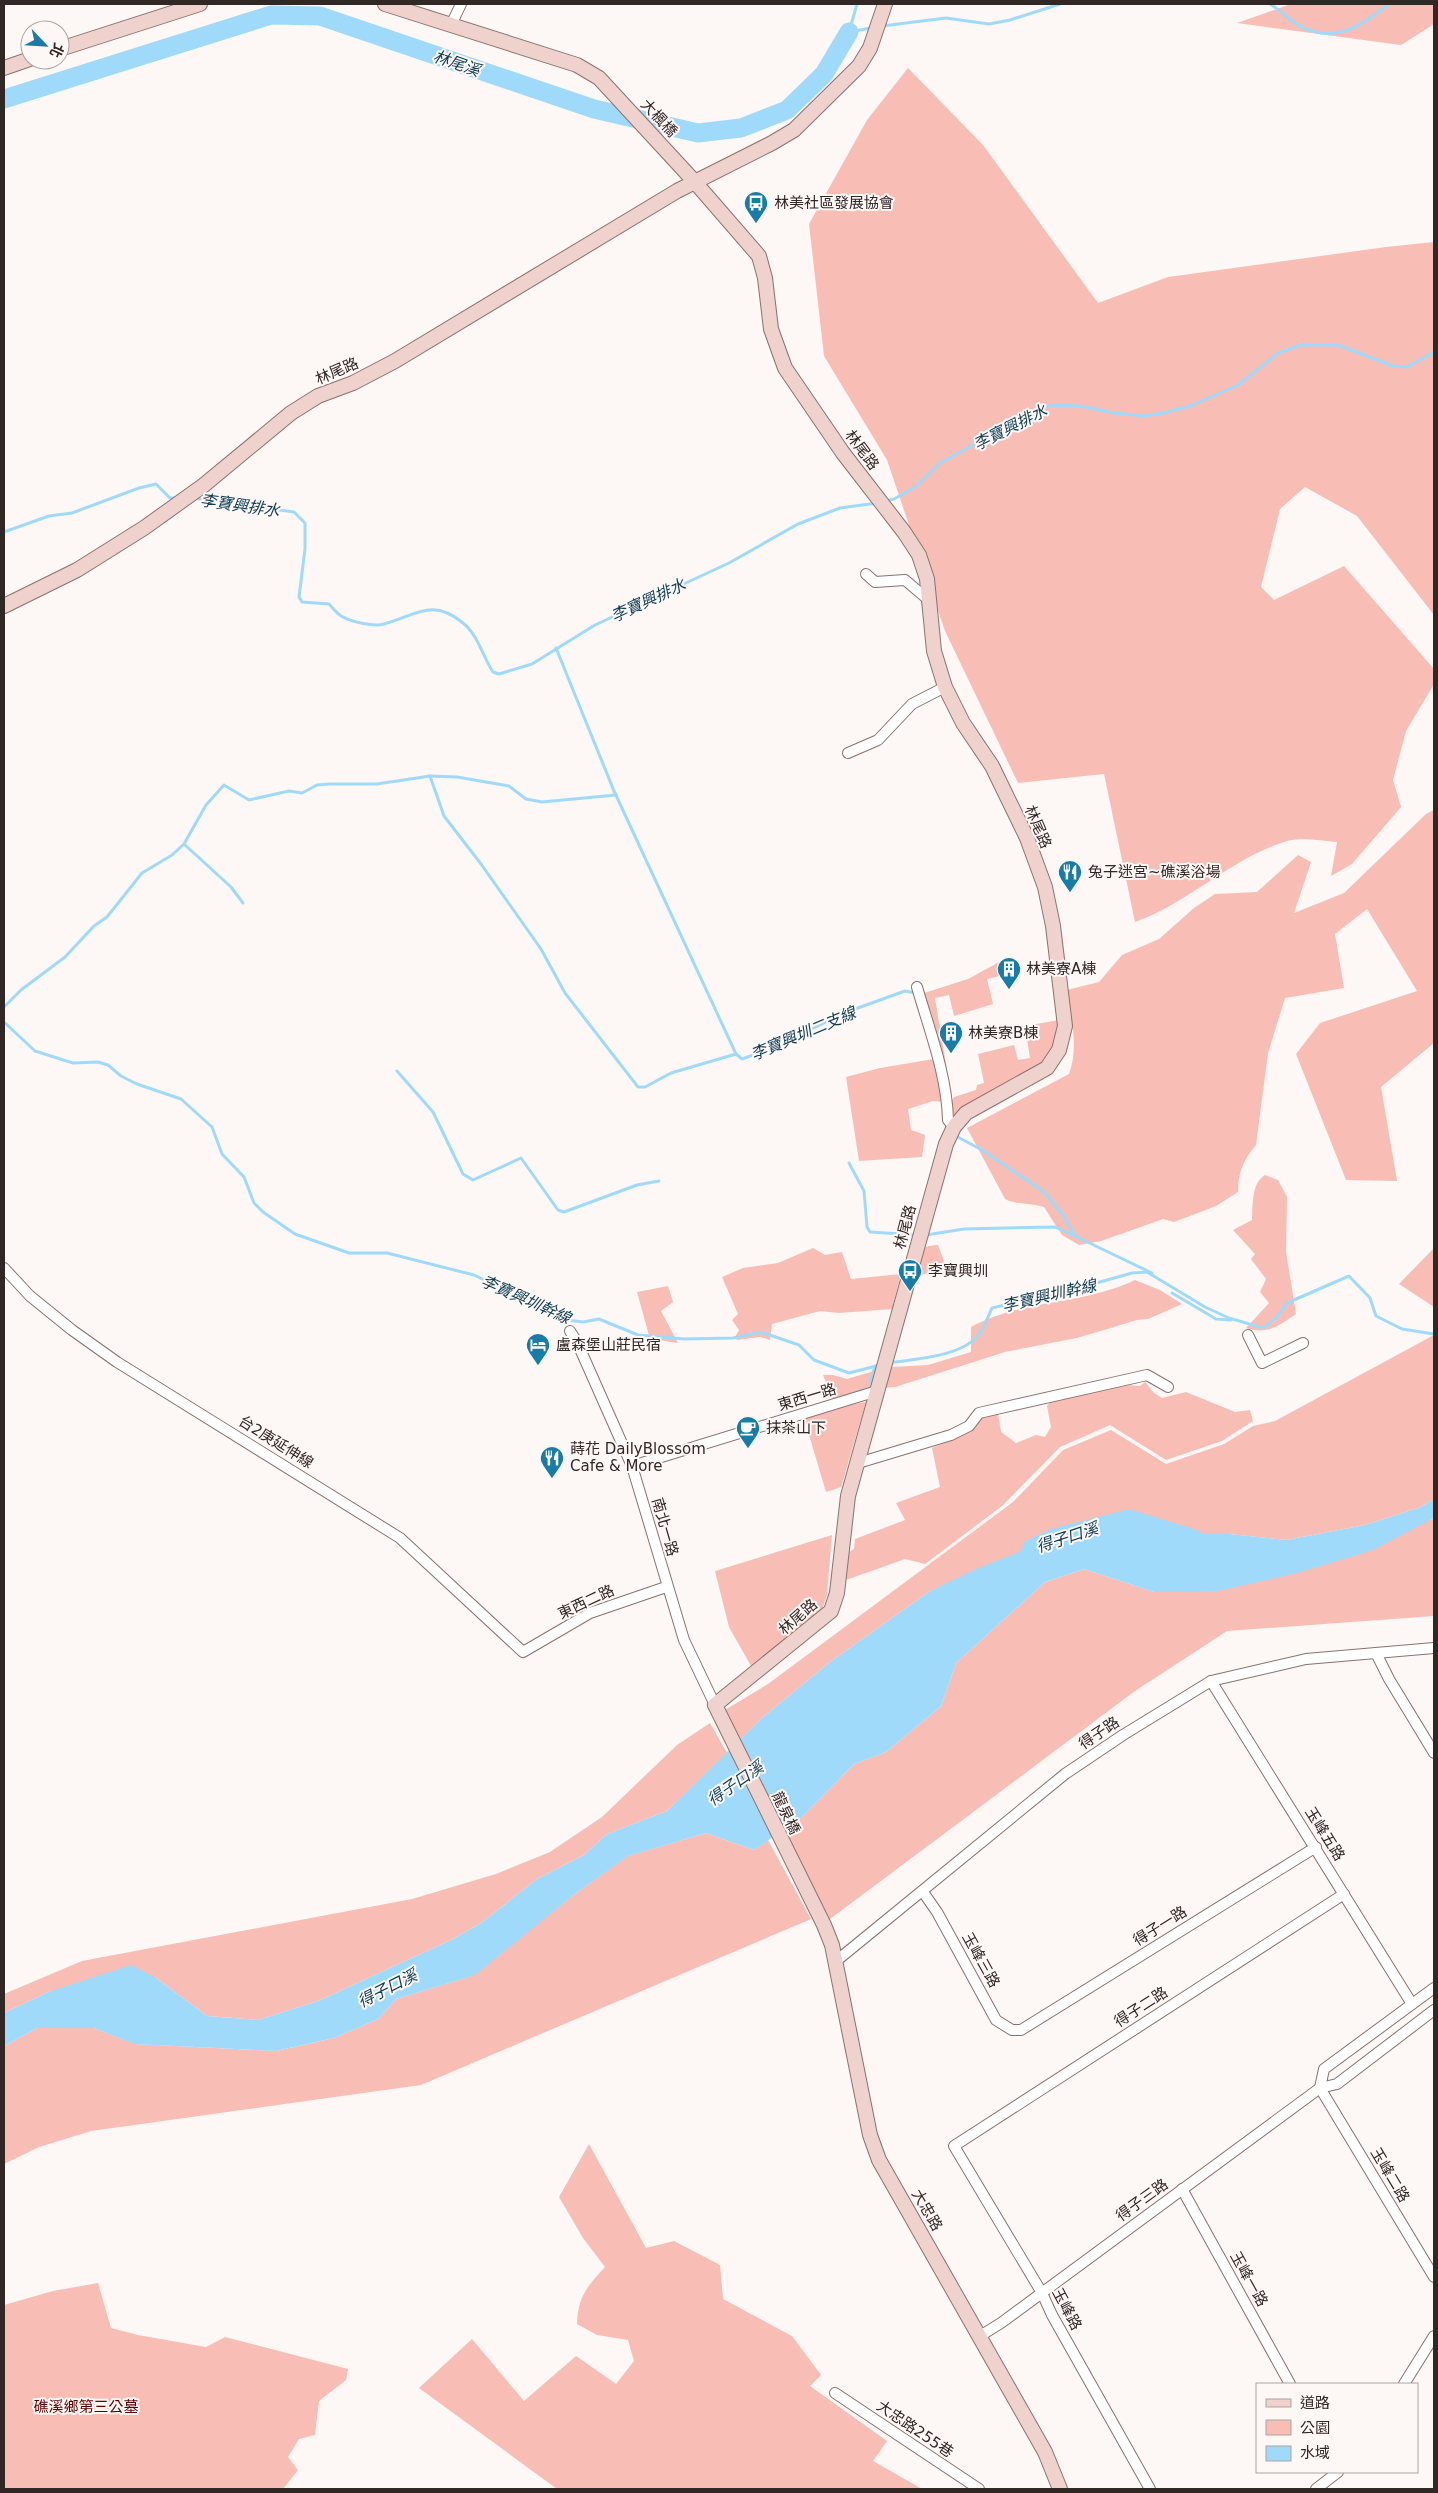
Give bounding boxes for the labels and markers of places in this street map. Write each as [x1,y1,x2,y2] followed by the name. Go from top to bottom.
[743,190,769,224] bus stop icon: 林美社區發展協會
[774,194,894,212] place label: 林美社區發展協會
[1057,859,1083,893] restaurant icon: 兔子迷宮~礁溪浴場
[1088,863,1221,881] place label: 兔子迷宮~礁溪浴場
[996,956,1022,990] building icon: 林美寮A棟
[1026,960,1096,978] place label: 林美寮A棟
[938,1020,964,1054] building icon: 林美寮B棟
[968,1024,1038,1042] place label: 林美寮B棟
[897,1258,923,1292] bus stop icon: 李寶興圳
[928,1262,988,1280] place label: 李寶興圳
[525,1332,551,1366] hotel icon: 盧森堡山莊民宿
[556,1336,661,1354] place label: 盧森堡山莊民宿
[735,1415,761,1449] cafe icon: 抹茶山下
[766,1419,826,1437] place label: 抹茶山下
[570,1440,706,1475] place label: 蒔花 DailyBlossom Cafe & More
[539,1445,565,1479] restaurant icon: 蒔花 DailyBlossom Cafe & More

